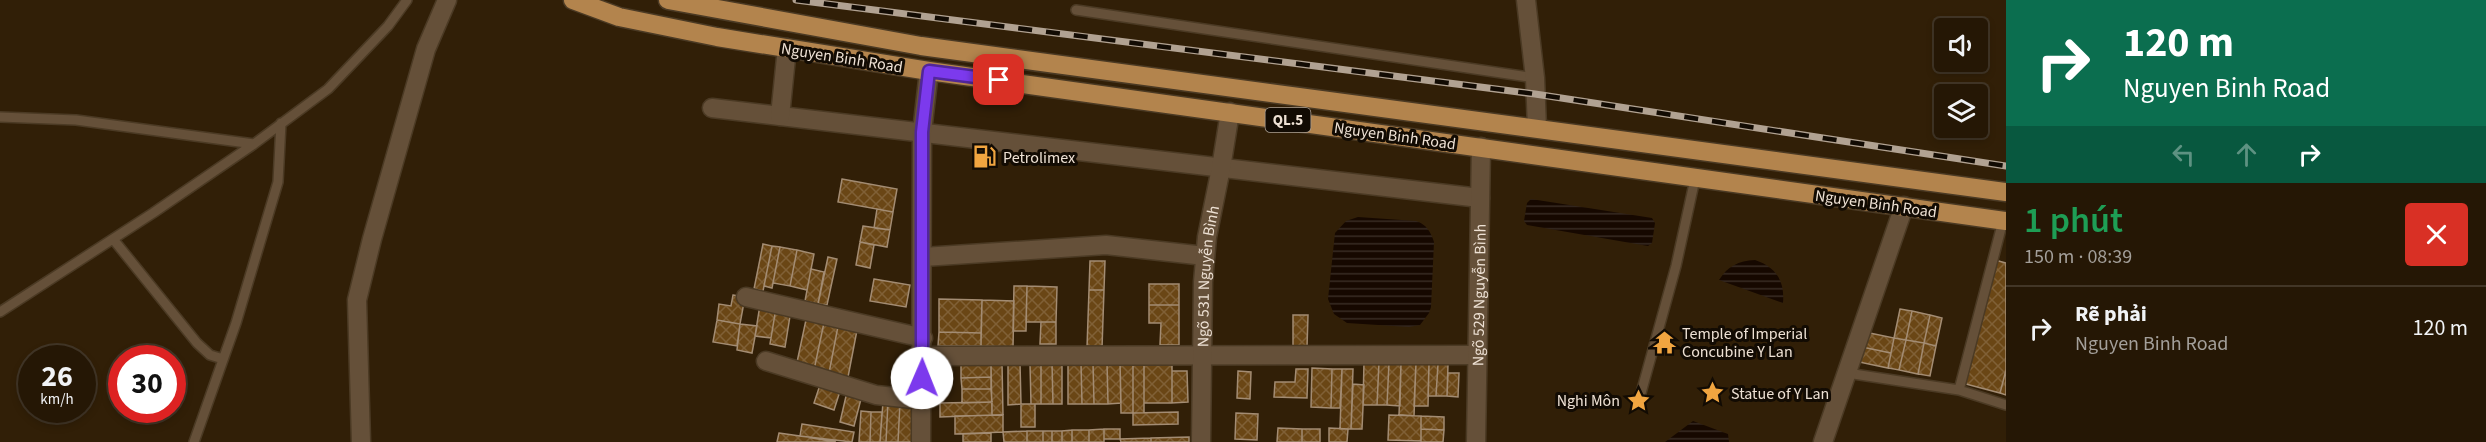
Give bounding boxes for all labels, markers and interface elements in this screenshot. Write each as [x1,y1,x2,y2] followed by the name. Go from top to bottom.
[2123,13,2234,73] text: 120 m
[1934,18,1988,138] map controls
[1934,18,1988,72] button: sound
[2024,24,2102,102] icon: right
[779,38,904,78] street label: Nguyen Binh Road
[973,54,1024,105] pin
[982,63,1015,96] icon: arrive
[2123,69,2330,108] text: Nguyen Binh Road
[1934,84,1988,138] button: layers
[1266,108,1310,132] road number: QL.5
[1333,117,1457,155] street label: Nguyen Binh Road
[2167,138,2200,171] icon: left
[2230,138,2263,171] icon: ahead
[2293,138,2326,171] icon: right
[972,144,998,170] fuel station icon: Petrolimex
[1003,147,1075,169] place label: Petrolimex
[1814,185,1938,223] street label: Nguyen Binh Road
[2024,195,2123,246] text: 1 phút
[2405,203,2468,266] button: close
[1192,204,1225,347] street label: Ngõ 531 Nguyễn Bình
[1467,224,1492,366] street label: Ngõ 529 Nguyễn Bình
[2024,243,2132,271] text: 150 m · 08:39
[2075,298,2147,330] text: Rẽ phải
[2024,312,2057,345] icon: right
[2413,312,2468,344] text: 120 m
[1682,323,1807,363] place label: Temple of Imperial Concubine Y Lan
[1651,329,1677,355] temple icon: Temple of Imperial Concubine Y Lan
[2075,330,2228,358] text: Nguyen Binh Road
[108,345,186,423] speed limit sign: 30
[890,346,954,410] position arrow
[41,355,73,398] text: 26
[1700,380,1726,406] place icon: Statue of Y Lan
[1731,383,1829,405] place label: Statue of Y Lan
[1625,387,1651,413] place icon: Nghi Môn
[40,389,74,410] text: km/h
[1557,390,1620,412] place label: Nghi Môn

